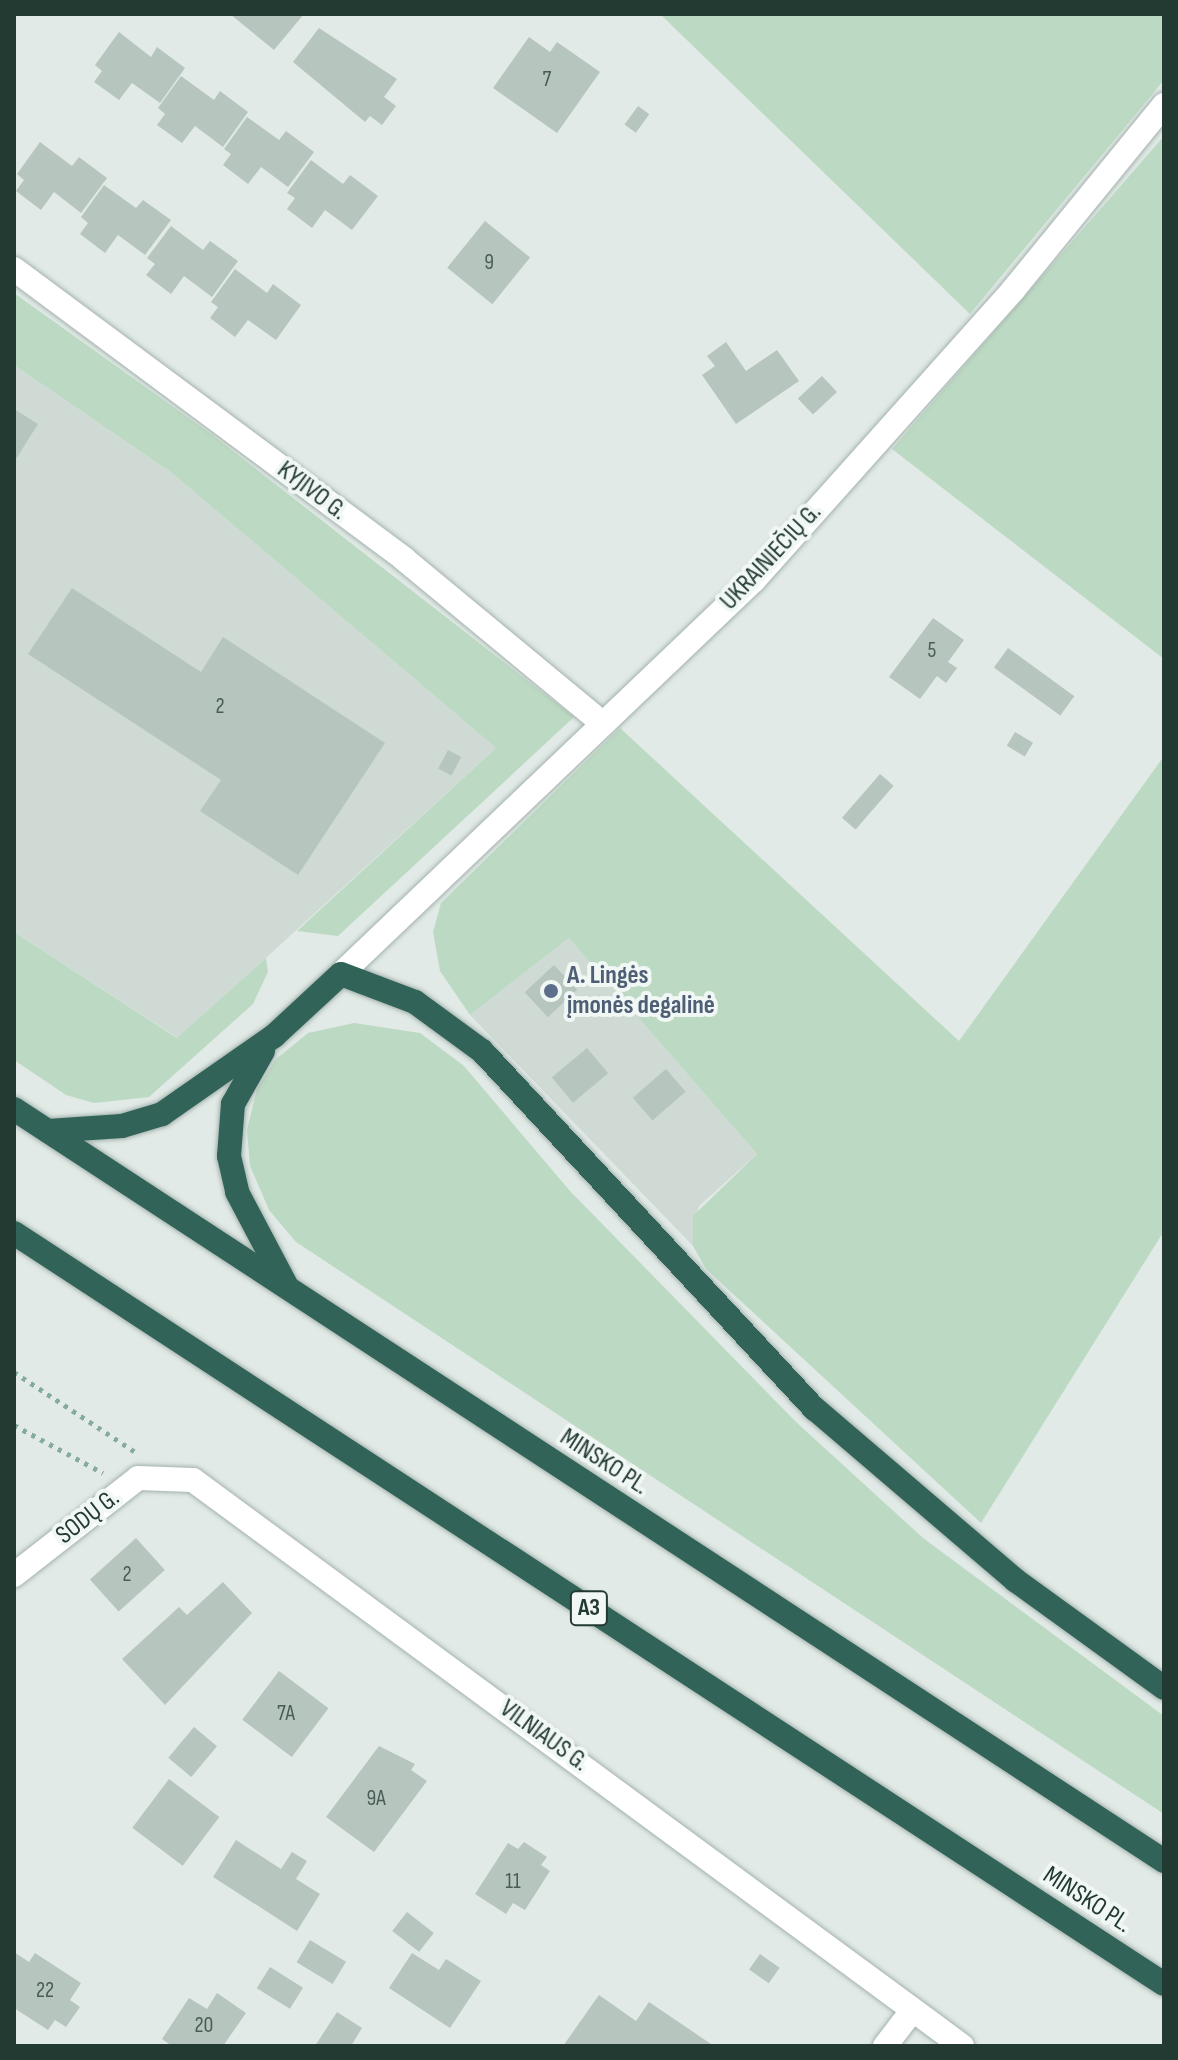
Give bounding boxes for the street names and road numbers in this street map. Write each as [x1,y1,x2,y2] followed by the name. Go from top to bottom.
[271,455,353,527] street label: KYJIVO G.
[714,497,828,617] street label: UKRAINIEČIŲ G.
[554,1422,654,1502] street label: MINSKO PL.
[50,1483,126,1551] street label: SODŲ G.
[569,1588,609,1628] road number: A3
[494,1693,594,1779] street label: VILNIAUS G.
[1037,1860,1137,1940] street label: MINSKO PL.

